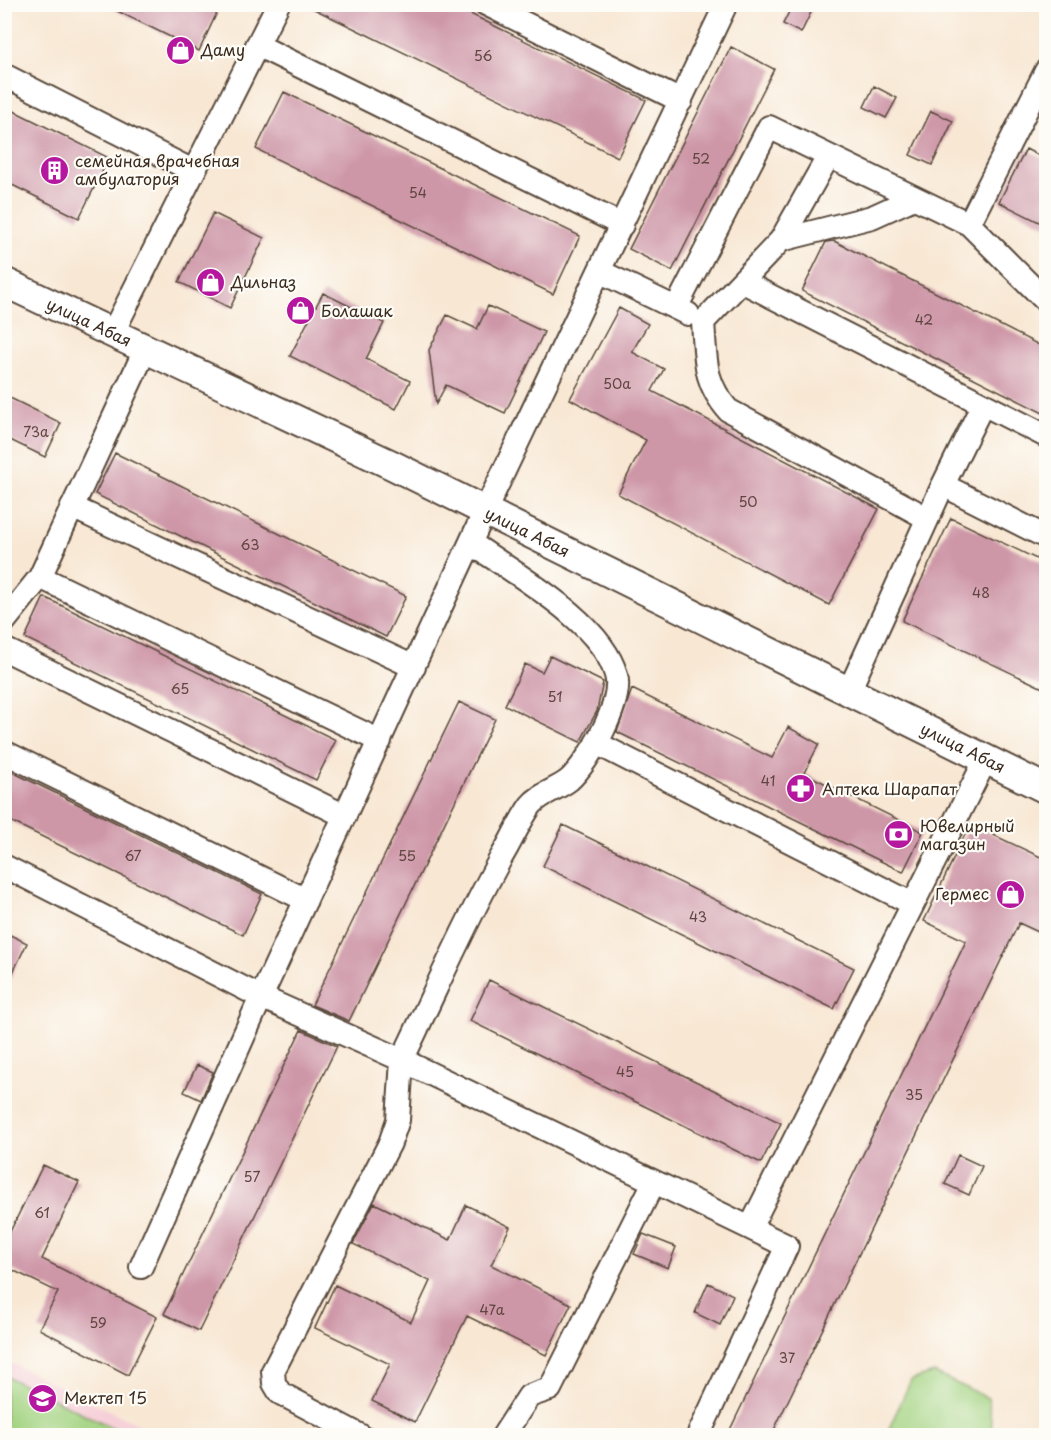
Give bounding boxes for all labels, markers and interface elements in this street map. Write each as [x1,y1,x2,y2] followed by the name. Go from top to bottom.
[164,34,196,66] shop icon: Даму
[200,37,245,61] place label: Даму
[474,45,493,66] house number: 56
[75,148,240,190] place label: семейная врачебная амбулатория
[692,148,710,169] house number: 52
[38,154,70,186] building icon: семейная врачебная амбулатория
[409,182,427,203] house number: 54
[194,266,226,298] shop icon: Дильназ
[230,269,296,293] place label: Дильназ
[43,291,136,352] street label: улица Абая
[284,295,316,327] shop icon: Болашак
[321,298,393,322] place label: Болашак
[915,309,933,330] house number: 42
[603,373,631,394] house number: 50а
[23,421,49,442] house number: 73а
[738,491,758,512] house number: 50
[481,500,574,562] street label: улица Абая
[241,534,259,555] house number: 63
[972,582,990,603] house number: 48
[171,678,189,699] house number: 65
[548,686,562,707] house number: 51
[917,716,1010,778] street label: улица Абая
[761,770,775,791] house number: 41
[785,773,817,805] pharmacy icon: Аптека Шарапат
[822,776,957,800] place label: Аптека Шарапат
[920,813,1015,855] place label: Ювелирный магазин
[883,819,915,851] bank icon: Ювелирный магазин
[124,845,142,866] house number: 67
[398,845,416,866] house number: 55
[994,878,1026,910] shop icon: Гермес
[935,881,989,905] place label: Гермес
[689,906,707,927] house number: 43
[616,1061,634,1082] house number: 45
[905,1084,923,1105] house number: 35
[244,1166,260,1187] house number: 57
[34,1202,50,1223] house number: 61
[479,1299,505,1320] house number: 47а
[89,1312,107,1333] house number: 59
[779,1347,796,1368] house number: 37
[27,1382,59,1414] school or university icon: Мектеп 15
[64,1385,147,1409] place label: Мектеп 15

